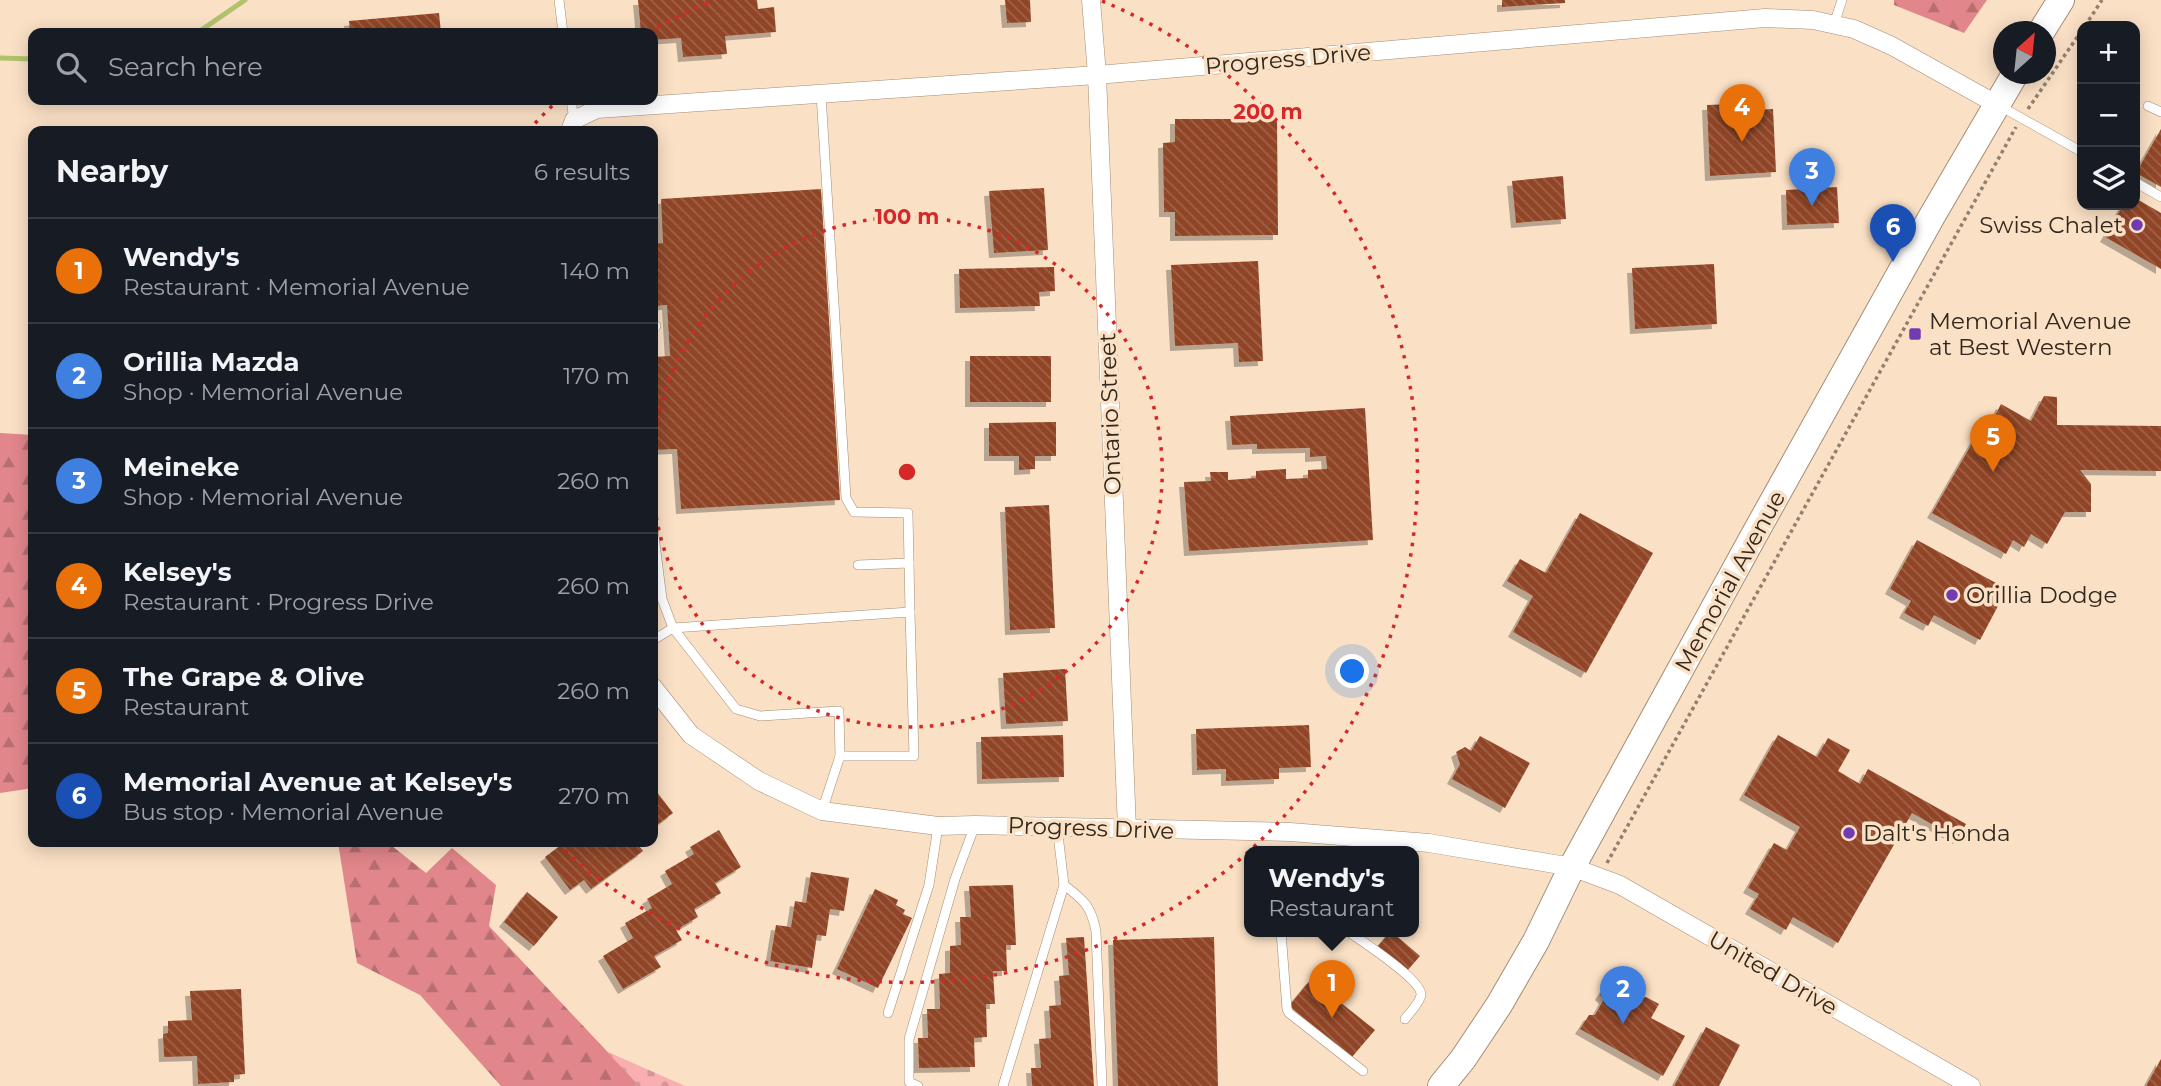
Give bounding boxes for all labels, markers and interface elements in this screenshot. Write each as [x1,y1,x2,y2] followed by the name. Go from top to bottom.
[1993,21,2056,84] north arrow
[2077,21,2140,210] map controls
[2077,21,2140,84] button: +
[28,28,658,105] search box
[1204,38,1372,80] street label: Progress Drive
[52,48,90,86] icon: search
[108,51,263,83] text: Search here
[1719,84,1765,142] pin: 4
[2077,84,2140,147] button: −
[1234,99,1302,124] text: 200 m
[2077,147,2140,210] button: layers
[1789,148,1835,206] pin: 3
[56,153,168,190] text: Nearby
[534,158,630,186] text: 6 results
[875,204,939,229] text: 100 m
[1870,204,1916,262] pin: 6
[1979,211,2123,239] place label: Swiss Chalet
[2129,217,2145,233] marker: Swiss Chalet
[123,241,240,273] text: Wendy's
[74,257,84,285] text: 1
[561,257,630,285] text: 140 m
[123,273,470,301] text: Restaurant · Memorial Avenue
[1929,307,2132,361] place label: Memorial Avenue at Best Western
[1907,326,1923,342] marker: Memorial Avenue at Best Western
[1093,332,1127,496] street label: Ontario Street
[123,346,300,378] text: Orillia Mazda
[72,362,86,390] text: 2
[563,362,630,390] text: 170 m
[123,378,403,406] text: Shop · Memorial Avenue
[1970,414,2016,472] pin: 5
[123,451,239,483] text: Meineke
[895,460,919,484] centre of rings
[72,467,86,495] text: 3
[557,467,630,495] text: 260 m
[123,483,403,511] text: Shop · Memorial Avenue
[1669,486,1791,676] street label: Memorial Avenue
[123,556,231,588] text: Kelsey's
[71,572,87,600] text: 4
[557,572,630,600] text: 260 m
[1966,581,2117,609] place label: Orillia Dodge
[1944,587,1960,603] marker: Orillia Dodge
[123,588,434,616] text: Restaurant · Progress Drive
[1335,654,1369,688] your location
[123,661,364,693] text: The Grape & Olive
[72,677,86,705] text: 5
[557,677,630,705] text: 260 m
[123,693,249,721] text: Restaurant
[123,766,512,798] text: Memorial Avenue at Kelsey's
[72,782,86,810] text: 6
[558,782,630,810] text: 270 m
[123,798,444,826] text: Bus stop · Memorial Avenue
[1007,811,1175,845] street label: Progress Drive
[1863,819,2011,847] place label: Dalt's Honda
[1841,825,1857,841] marker: Dalt's Honda
[1244,846,1419,937] popup
[1268,862,1385,894] text: Wendy's
[1268,894,1395,922] text: Restaurant
[1703,925,1843,1021] street label: United Drive
[1309,960,1355,1018] pin: 1
[1600,966,1646,1024] pin: 2

